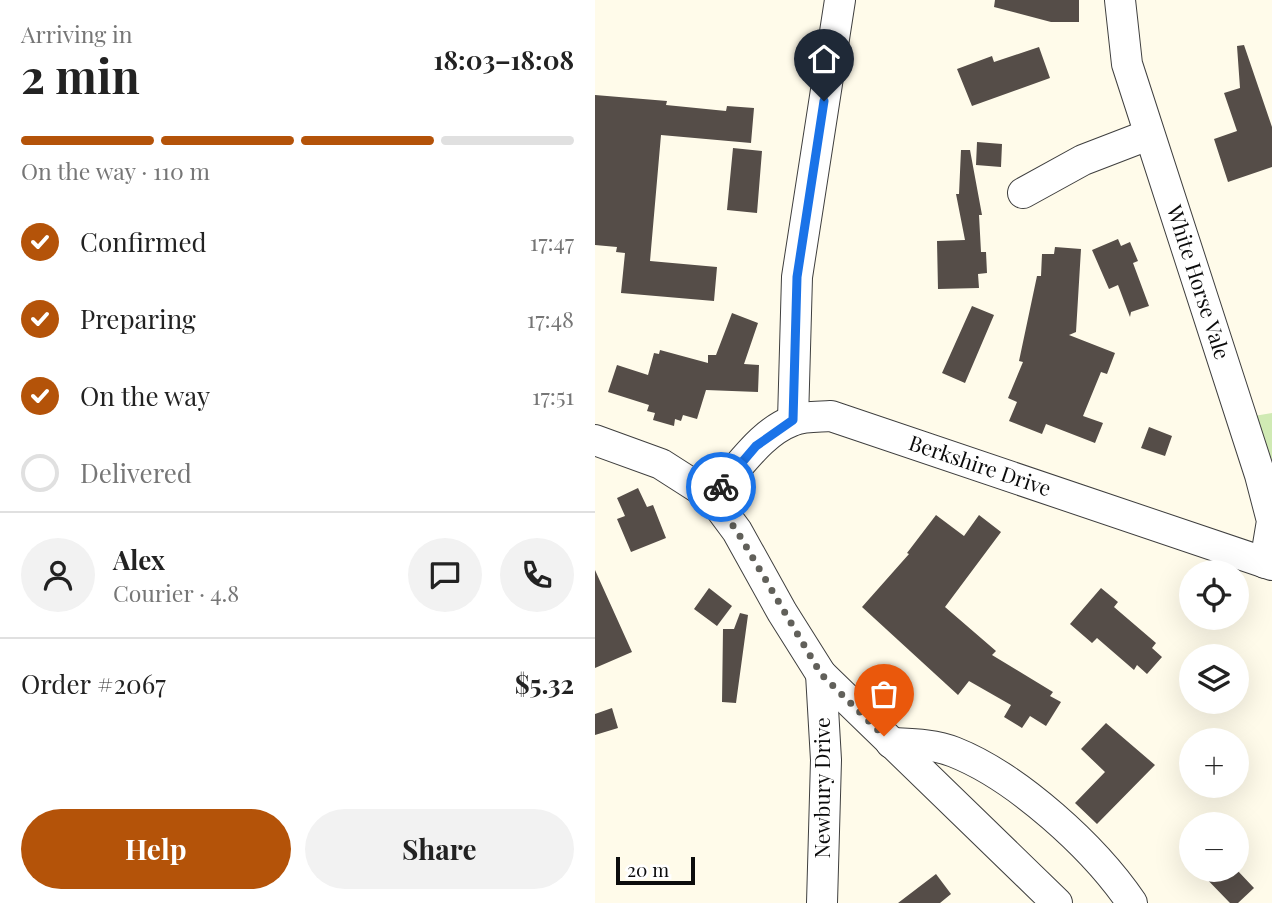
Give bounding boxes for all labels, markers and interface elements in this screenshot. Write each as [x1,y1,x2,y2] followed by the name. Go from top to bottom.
[21,18,133,49] text: Arriving in
[794,29,854,101] pin
[805,40,843,78] icon: home
[434,42,574,77] text: 18:03–18:08
[21,44,140,106] text: 2 min
[21,155,210,186] text: On the way · 110 m
[1161,200,1238,363] street label: White Horse Vale
[21,223,59,261] icon: check
[80,224,207,259] text: Confirmed
[530,226,574,257] text: 17:47
[21,300,59,338] icon: check
[80,301,196,336] text: Preparing
[527,303,574,334] text: 17:48
[21,377,59,415] icon: check
[80,378,210,413] text: On the way
[532,380,574,411] text: 17:51
[906,427,1055,501] street label: Berkshire Drive
[686,452,756,522] courier
[80,455,192,490] text: Delivered
[702,468,740,506] icon: bike
[21,538,95,612] button: person
[408,538,482,612] button: chat
[500,538,574,612] button: phone
[113,542,165,577] text: Alex
[1179,560,1249,882] map controls
[1179,560,1249,630] button: locate
[113,577,239,608] text: Courier · 4.8
[1179,644,1249,714] button: layers
[854,664,914,736] pin
[21,666,166,701] text: Order #2067
[515,666,574,701] text: $5.32
[865,675,903,713] icon: bag
[807,717,835,859] street label: Newbury Drive
[1179,728,1249,798] button: +
[21,809,291,889] button: Help
[305,809,574,889] button: Share
[1179,812,1249,882] button: −
[616,854,695,886] scale bar
[627,856,669,882] text: 20 m

